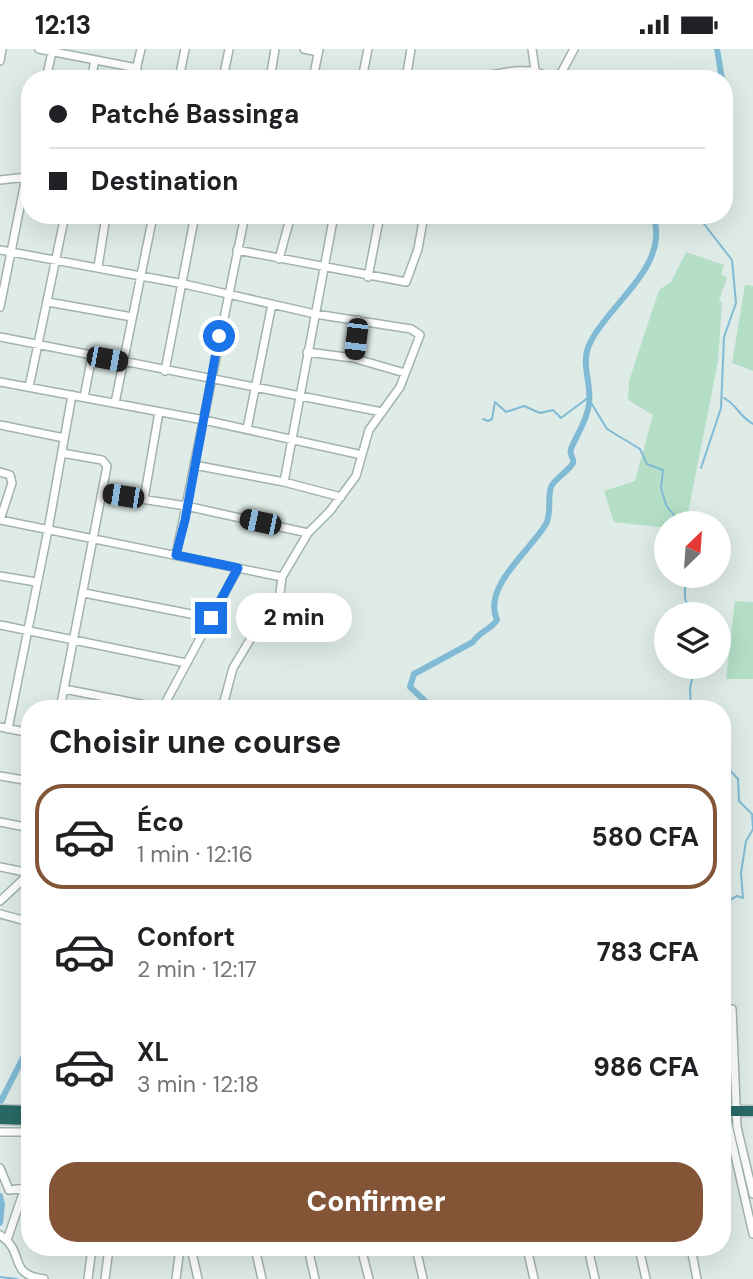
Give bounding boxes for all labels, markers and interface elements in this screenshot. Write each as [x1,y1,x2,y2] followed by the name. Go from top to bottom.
[35,8,91,42] text: 12:13
[91,97,299,131] text: Patché Bassinga
[91,164,238,198] text: Destination
[344,317,369,361] car
[203,320,235,352] route start
[85,345,130,373] car
[101,482,146,510] car
[238,507,283,537] car
[654,511,732,588] north arrow
[654,511,731,679] map controls
[235,593,351,643] callout: 2 min
[195,602,227,634] route end
[263,602,325,632] text: 2 min
[654,602,731,679] button: layers
[49,721,341,763] text: Choisir une course
[53,805,116,868] icon: car
[137,805,184,839] text: Éco
[592,820,699,854] text: 580 CFA
[137,839,253,869] text: 1 min · 12:16
[53,920,116,983] icon: car
[137,920,235,954] text: Confort
[597,935,699,969] text: 783 CFA
[137,954,257,984] text: 2 min · 12:17
[53,1035,116,1098] icon: car
[137,1035,169,1069] text: XL
[593,1050,699,1084] text: 986 CFA
[137,1069,259,1099] text: 3 min · 12:18
[49,1162,703,1242] button: Confirmer

